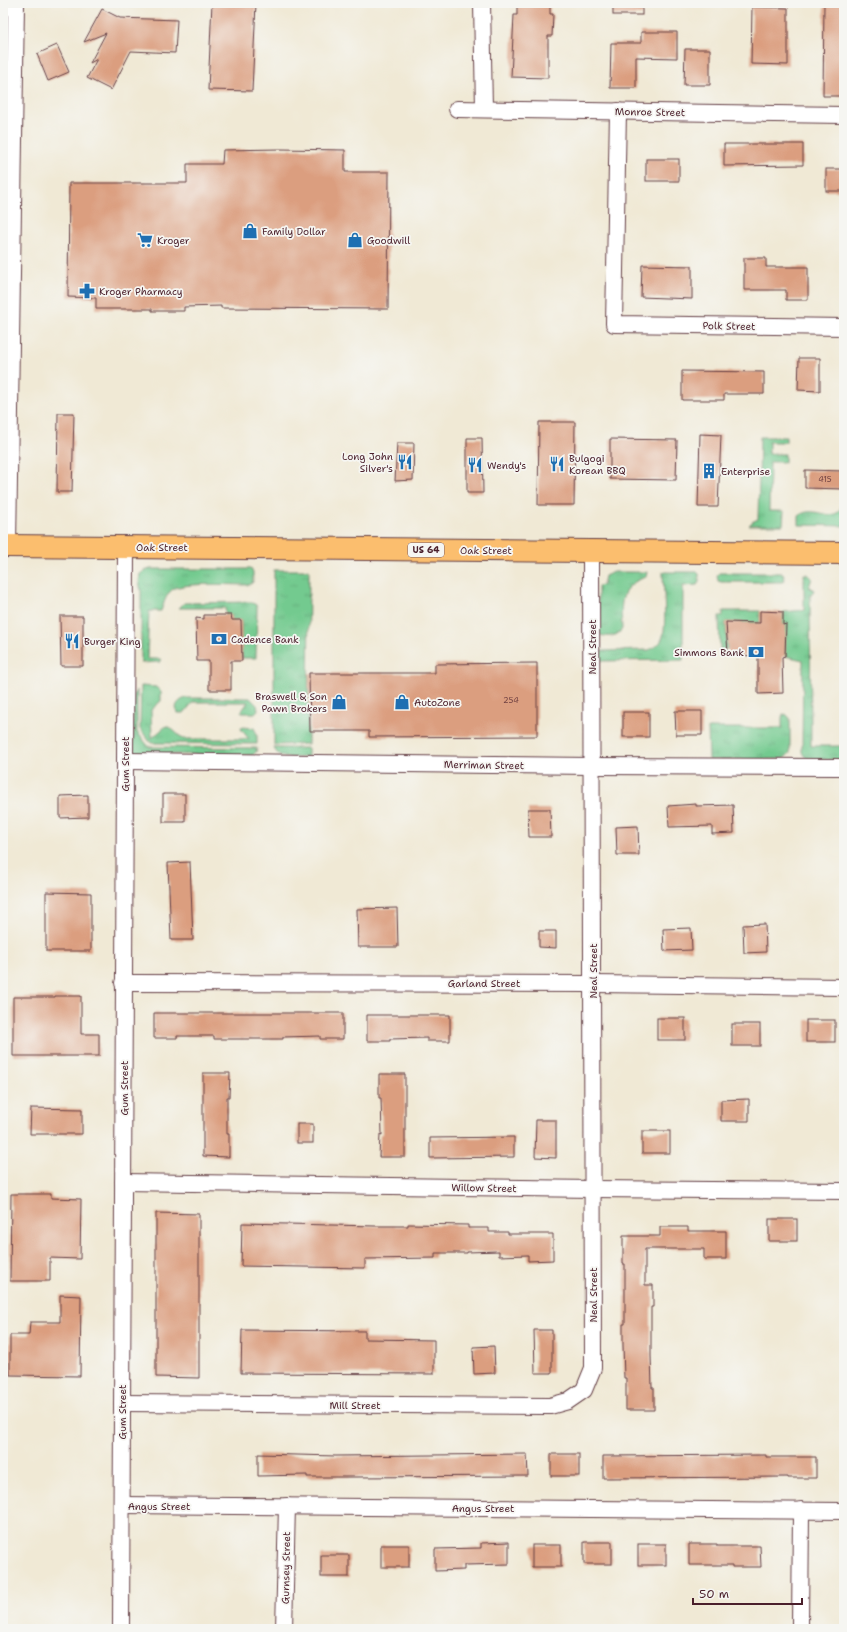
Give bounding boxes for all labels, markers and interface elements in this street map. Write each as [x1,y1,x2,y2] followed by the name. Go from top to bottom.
[615,105,685,119] street label: Monroe Street
[241,222,259,240] shop icon: Family Dollar
[262,225,326,238] place label: Family Dollar
[136,231,154,249] supermarket icon: Kroger
[346,231,364,249] shop icon: Goodwill
[157,234,190,247] place label: Kroger
[367,234,410,247] place label: Goodwill
[78,282,96,300] pharmacy icon: Kroger Pharmacy
[99,285,183,298] place label: Kroger Pharmacy
[702,319,756,333] street label: Polk Street
[342,450,393,475] place label: Long John Silver's
[569,452,626,477] place label: Bulgogi Korean BBQ
[396,453,414,471] restaurant icon: Long John Silver's
[548,455,566,473] restaurant icon: Bulgogi Korean BBQ
[466,456,484,474] restaurant icon: Wendy's
[487,459,526,472] place label: Wendy's
[700,462,718,480] building icon: Enterprise
[721,465,770,478] place label: Enterprise
[818,474,832,485] house number: 415
[136,541,188,554] street label: Oak Street
[408,543,444,557] road number: US 64
[460,544,512,557] street label: Oak Street
[586,619,599,675] street label: Neal Street
[210,630,228,648] bank icon: Cadence Bank
[63,632,81,650] restaurant icon: Burger King
[231,633,299,646] place label: Cadence Bank
[84,635,141,648] place label: Burger King
[747,643,765,661] bank icon: Simmons Bank
[674,646,744,659] place label: Simmons Bank
[255,690,327,715] place label: Braswell & Son Pawn Brokers
[330,693,348,711] shop icon: Braswell & Son Pawn Brokers
[393,693,411,711] shop icon: AutoZone
[503,695,519,706] house number: 254
[414,696,461,709] place label: AutoZone
[119,737,132,791] street label: Gum Street
[444,758,524,772] street label: Merriman Street
[587,943,600,999] street label: Neal Street
[448,977,520,990] street label: Garland Street
[118,1061,131,1115] street label: Gum Street
[451,1181,517,1195] street label: Willow Street
[587,1267,600,1323] street label: Neal Street
[116,1385,129,1439] street label: Gum Street
[329,1399,381,1412] street label: Mill Street
[128,1500,190,1513] street label: Angus Street
[452,1502,514,1515] street label: Angus Street
[279,1532,293,1604] street label: Gurnsey Street
[693,1580,802,1606] scale bar
[699,1586,729,1602] text: 50 m

